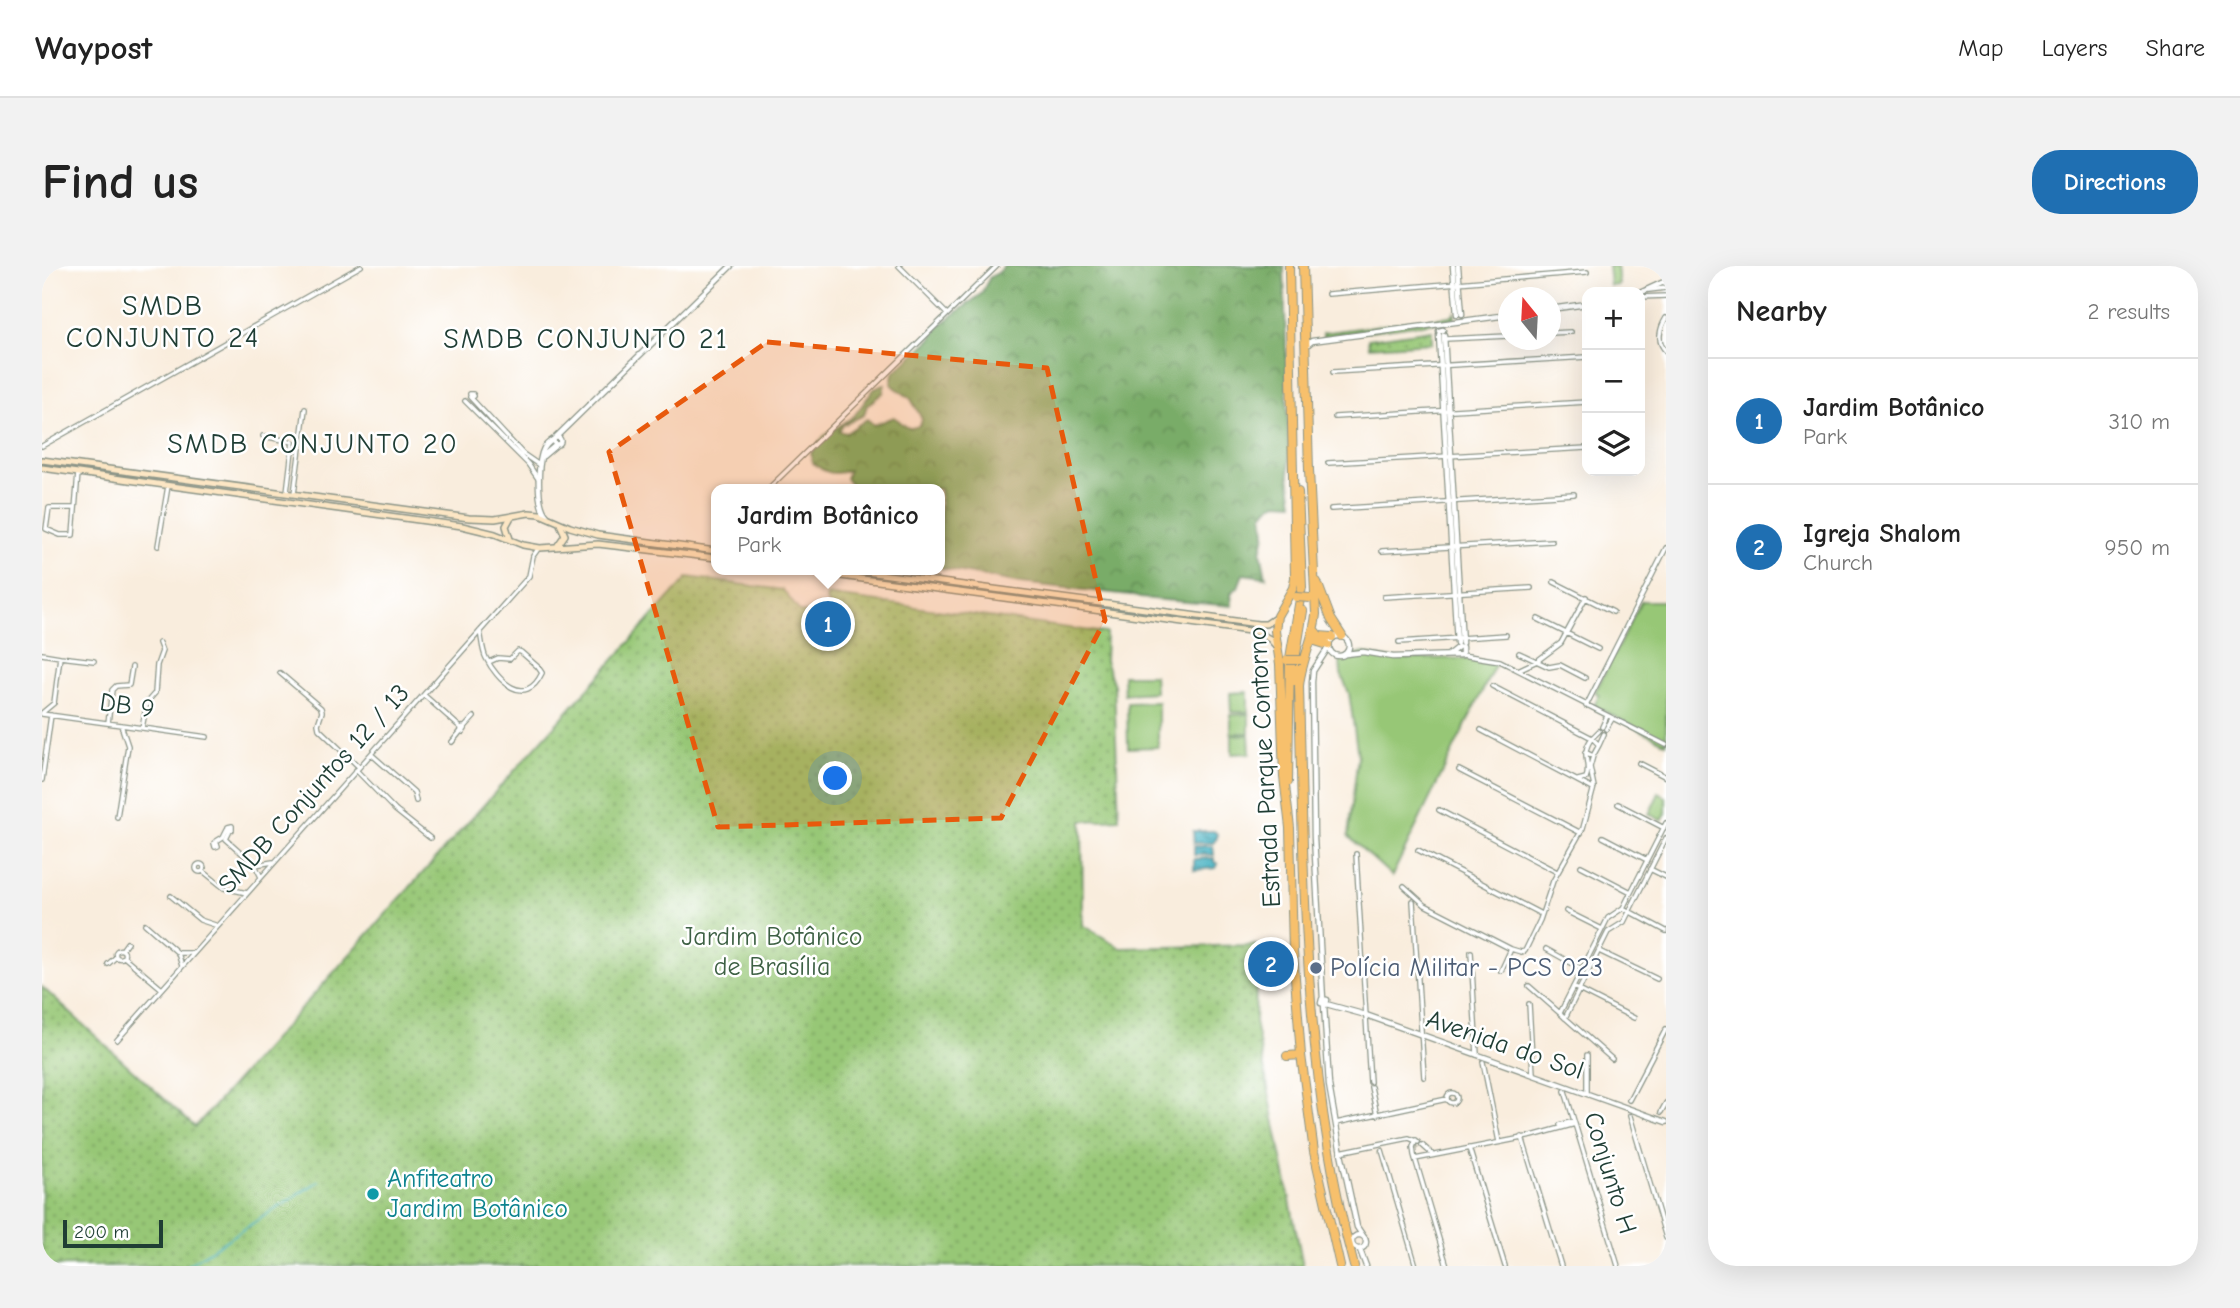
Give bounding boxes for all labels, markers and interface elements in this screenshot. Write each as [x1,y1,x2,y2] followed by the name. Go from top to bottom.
[35,29,152,67] text: Waypost
[1958,34,2004,62] text: Map
[2042,34,2107,62] text: Layers
[2145,34,2205,62] text: Share
[2032,150,2198,214] button: Directions
[42,154,198,210] text: Find us
[1498,287,1561,350] north arrow
[1582,287,1645,476] map controls
[1582,287,1645,350] button: +
[66,290,260,354] district label: SMDB CONJUNTO 24
[1736,294,1827,329] text: Nearby
[2088,298,2170,325] text: 2 results
[443,323,729,355] district label: SMDB CONJUNTO 21
[1582,350,1645,413] button: −
[1803,393,1984,423] text: Jardim Botânico
[1754,408,1764,435] text: 1
[2109,408,2170,435] text: 310 m
[1582,413,1645,476] button: layers
[1803,423,1847,450] text: Park
[167,428,459,460] district label: SMDB CONJUNTO 20
[711,484,945,575] popup
[737,501,919,531] text: Jardim Botânico
[1803,519,1961,549] text: Igreja Shalom
[737,531,781,558] text: Park
[1753,534,1765,561] text: 2
[2105,534,2170,561] text: 950 m
[1803,549,1873,576] text: Church
[805,598,851,650] pin: 1
[1243,626,1287,908] street label: Estrada Parque Contorno
[212,678,416,900] street label: SMDB Conjuntos 12 / 13
[98,687,156,725] street label: DB 9
[818,761,852,795] your location
[681,922,863,982] park label: Jardim Botânico de Brasília
[1248,938,1294,990] pin: 2
[1330,953,1603,983] place label: Polícia Militar - PCS 023
[1308,960,1324,976] marker: Polícia Militar - PCS 023
[1422,1004,1588,1086] street label: Avenida do Sol
[1577,1108,1643,1238] street label: Conjunto H
[387,1164,568,1224] place label: Anfiteatro Jardim Botânico
[365,1186,381,1202] marker: Anfiteatro Jardim Botânico
[63,1217,163,1249] scale bar
[74,1221,129,1243] text: 200 m

